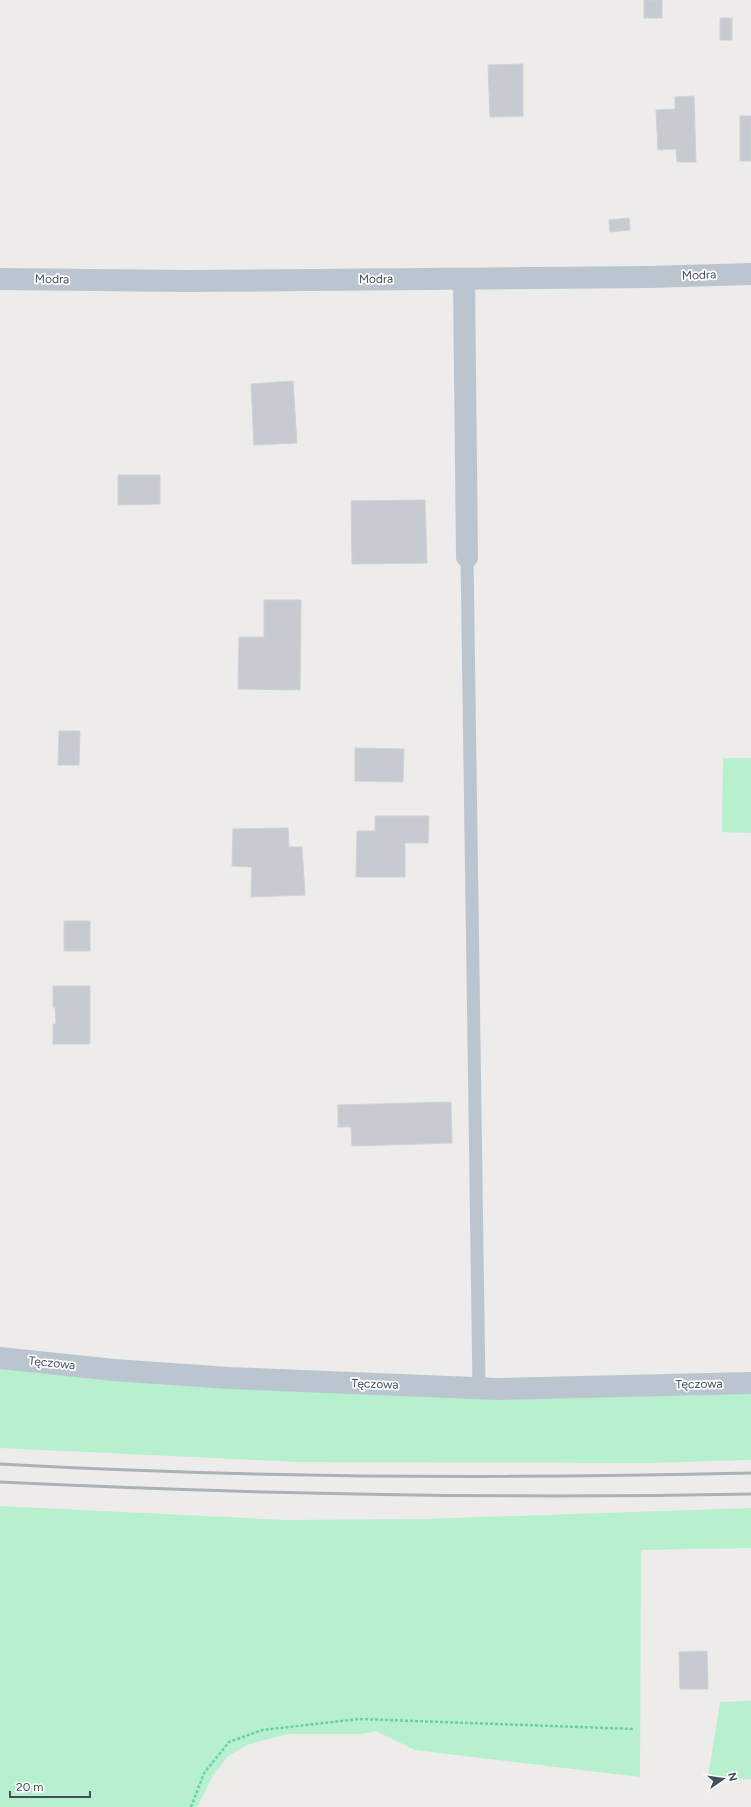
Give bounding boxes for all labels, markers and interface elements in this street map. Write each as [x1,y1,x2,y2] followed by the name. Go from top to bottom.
[682,267,716,283] street label: Modra
[35,272,69,286] street label: Modra
[359,272,393,286] street label: Modra
[28,1354,76,1372] street label: Tęczowa
[351,1376,399,1392] street label: Tęczowa
[675,1377,723,1391] street label: Tęczowa
[703,1759,743,1799] north arrow
[725,1771,740,1782] text: N
[10,1773,90,1799] scale bar
[16,1780,44,1794] text: 20 m

